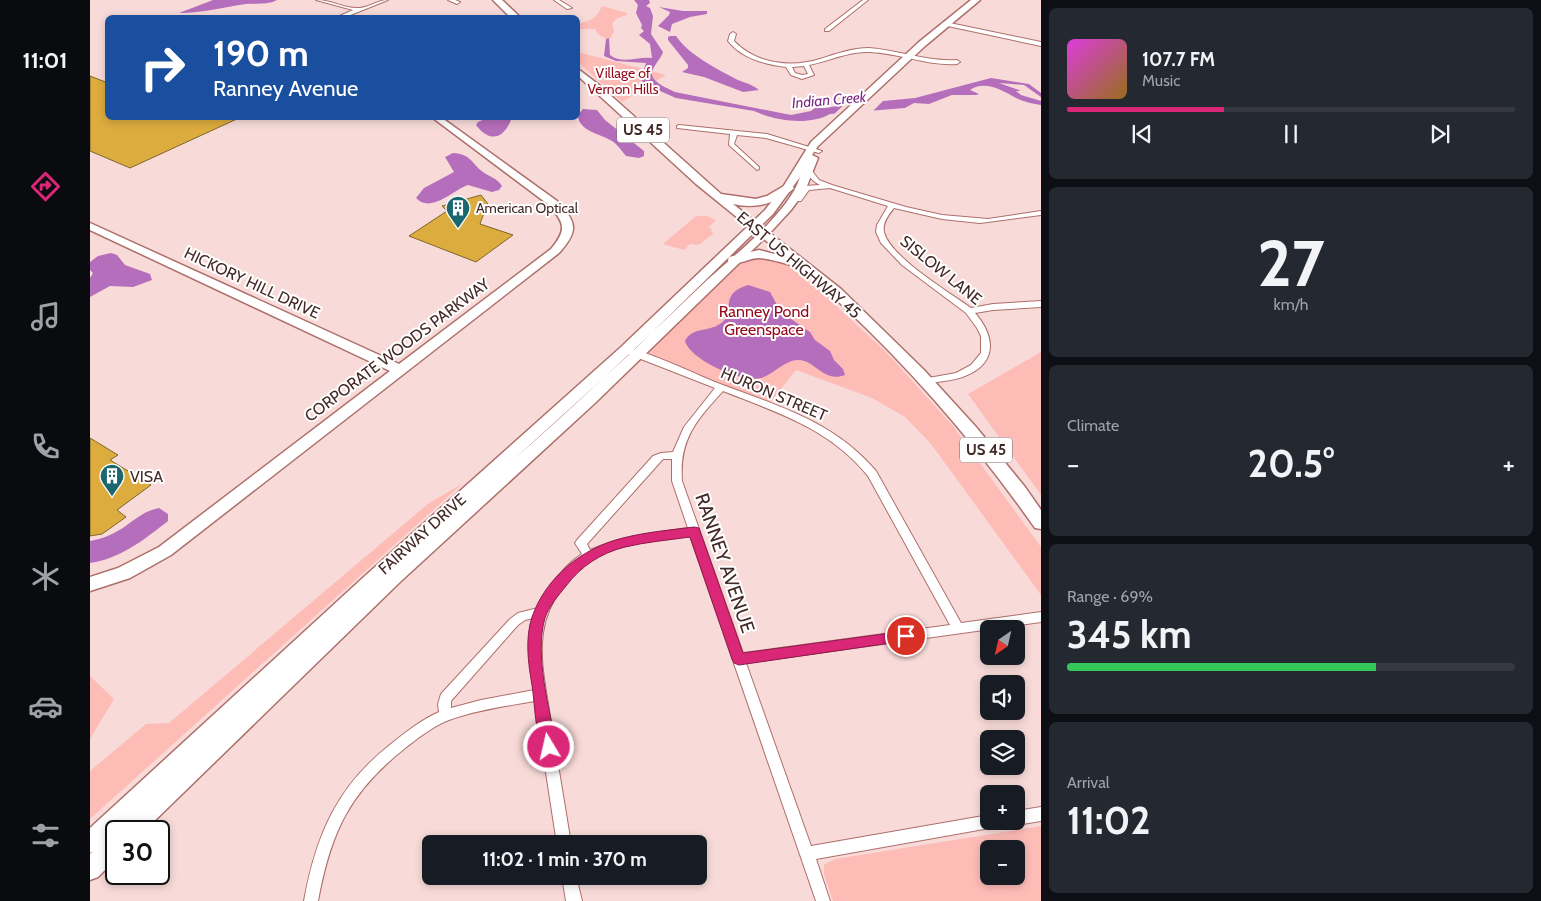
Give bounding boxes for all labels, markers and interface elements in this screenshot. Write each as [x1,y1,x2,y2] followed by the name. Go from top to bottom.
[213,32,309,75] text: 190 m
[130,35,195,100] icon: right
[23,47,67,74] text: 11:01
[1142,48,1215,71] text: 107.7 FM
[588,64,659,98] park label: Village of Vernon Hills
[1142,71,1180,90] text: Music
[213,75,358,102] text: Ranney Avenue
[791,88,867,112] water label: Indian Creek
[617,118,669,142] road number: US 45
[1128,120,1156,148] icon: previous
[1277,120,1305,148] icon: pause
[1426,120,1454,148] icon: next
[28,169,63,204] icon: directions
[445,195,471,229] building icon: American Optical
[476,199,579,217] place label: American Optical
[733,208,865,322] street label: EAST US HIGHWAY 45
[1257,223,1325,302] text: 27
[896,231,986,309] street label: SISLOW LANE
[181,243,323,323] street label: HICKORY HILL DRIVE
[301,274,494,426] street label: CORPORATE WOODS PARKWAY
[1273,295,1309,314] text: km/h
[28,299,63,334] icon: music
[719,302,809,339] park label: Ranney Pond Greenspace
[718,363,830,425] street label: HURON STREET
[1067,416,1119,435] text: Climate
[28,429,63,464] icon: phone
[960,438,1012,462] road number: US 45
[1248,440,1334,487] text: 20.5°
[1067,447,1079,481] text: −
[1503,447,1515,481] text: +
[99,463,125,497] building icon: VISA
[130,467,163,486] place label: VISA
[374,490,470,578] street label: FAIRWAY DRIVE
[690,490,760,636] street label: RANNEY AVENUE
[28,559,63,594] icon: climate
[1067,587,1153,606] text: Range · 69%
[1067,611,1192,658] text: 345 km
[885,615,927,657] pin
[980,620,1025,665] north arrow
[980,620,1025,885] map controls
[892,622,920,650] icon: arrive
[980,675,1025,720] button: sound
[28,689,63,724] icon: car
[522,720,574,772] position arrow
[980,730,1025,775] button: layers
[1067,773,1110,792] text: Arrival
[980,785,1025,830] button: +
[1067,797,1150,844] text: 11:02
[28,818,63,853] icon: filters
[105,820,170,885] speed limit sign: 30
[980,840,1025,885] button: −
[482,848,647,871] text: 11:02 · 1 min · 370 m

